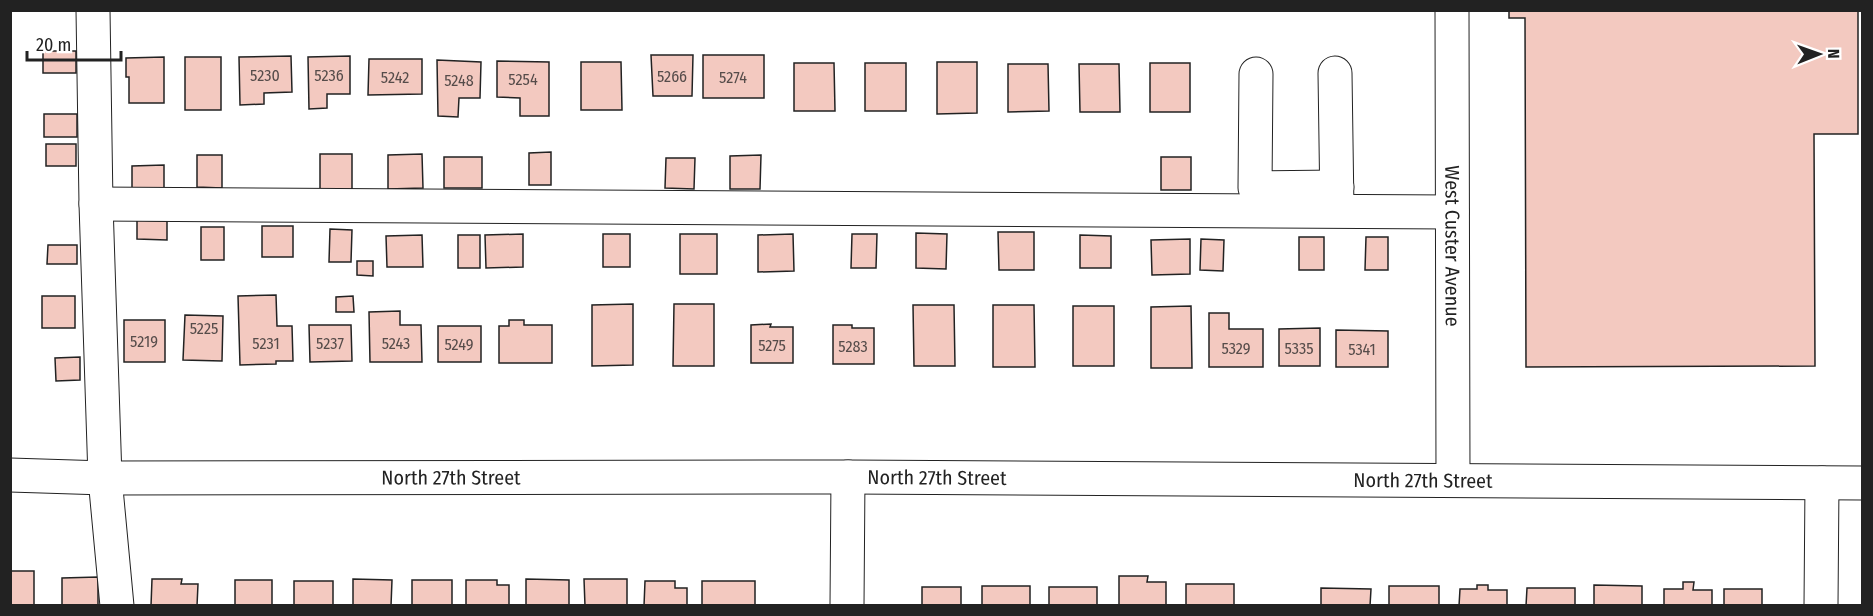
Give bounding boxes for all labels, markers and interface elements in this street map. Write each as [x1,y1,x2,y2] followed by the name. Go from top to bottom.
[27,24,122,62] scale bar
[1789,24,1849,84] north arrow
[36,34,71,56] text: 20 m
[1824,49,1843,59] text: N
[250,66,280,85] house number: 5230
[314,66,344,85] house number: 5236
[657,67,687,86] house number: 5266
[381,68,409,87] house number: 5242
[719,68,747,87] house number: 5274
[508,70,538,89] house number: 5254
[444,71,474,90] house number: 5248
[1440,165,1465,327] street label: West Custer Avenue
[190,319,218,338] house number: 5225
[130,332,158,351] house number: 5219
[252,334,280,353] house number: 5231
[316,334,344,353] house number: 5237
[382,334,410,353] house number: 5243
[444,335,474,354] house number: 5249
[758,336,786,355] house number: 5275
[838,337,868,356] house number: 5283
[1221,339,1251,358] house number: 5329
[1284,339,1314,358] house number: 5335
[1348,340,1376,359] house number: 5341
[381,465,521,490] street label: North 27th Street
[867,465,1007,490] street label: North 27th Street
[1353,468,1493,493] street label: North 27th Street

